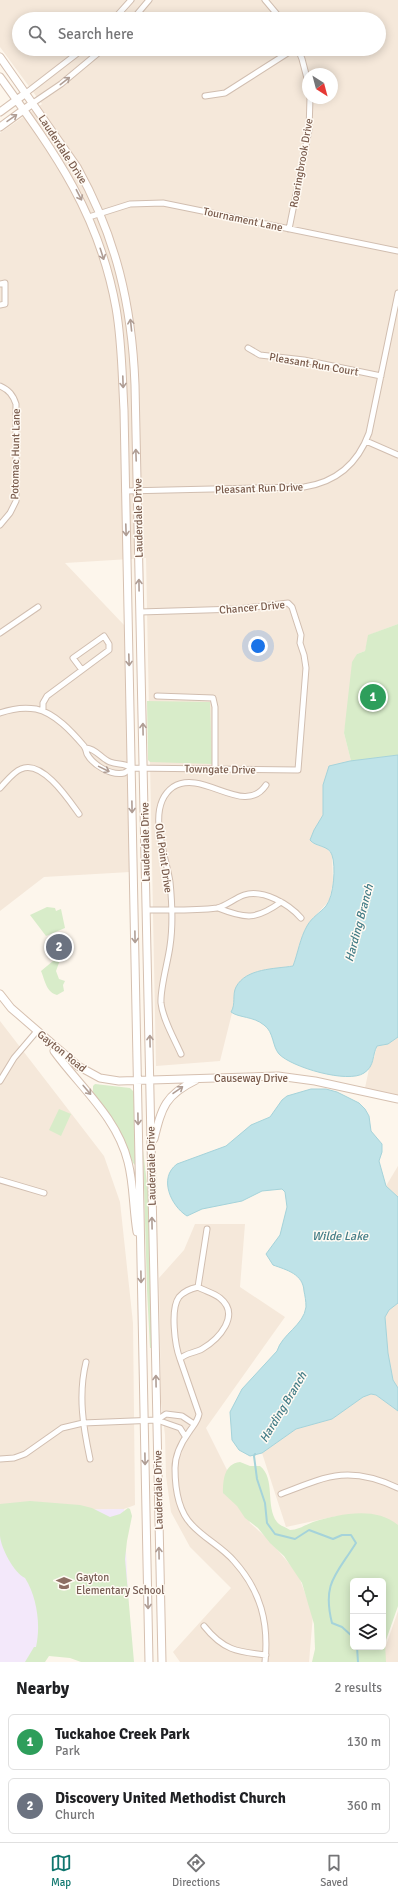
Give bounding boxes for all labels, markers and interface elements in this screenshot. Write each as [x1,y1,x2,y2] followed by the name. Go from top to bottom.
[12,12,386,56] search box
[26,23,48,45] icon: search
[58,25,134,43] text: Search here
[302,68,338,104] north arrow
[59,76,70,85] one-way arrow
[35,112,90,186] street label: Lauderdale Drive
[6,114,17,122] one-way arrow
[287,117,316,209] street label: Roaringbrook Drive
[76,189,83,201] one-way arrow
[202,205,284,234] street label: Tournament Lane
[99,247,106,260] one-way arrow
[127,319,134,332] one-way arrow
[268,350,360,379] street label: Pleasant Run Court
[119,375,127,388] one-way arrow
[8,408,23,500] street label: Potomac Hunt Lane
[132,449,140,462] one-way arrow
[131,478,146,558] street label: Lauderdale Drive
[215,480,303,497] street label: Pleasant Run Drive
[122,523,130,536] one-way arrow
[135,579,143,592] one-way arrow
[219,598,285,617] street label: Chancer Drive
[248,636,268,656] your location
[125,653,133,666] one-way arrow
[360,682,386,712] pin: 1
[139,723,147,736] one-way arrow
[184,762,256,777] street label: Towngate Drive
[98,766,110,773] one-way arrow
[129,800,136,813] one-way arrow
[138,802,153,882] street label: Lauderdale Drive
[152,822,175,894] street label: Old Point Drive
[342,882,377,964] water label: Harding Branch
[131,930,139,943] one-way arrow
[46,932,72,962] pin: 2
[35,1028,89,1075] street label: Gayton Road
[146,1035,153,1048] one-way arrow
[214,1072,288,1085] street label: Causeway Drive
[82,1084,91,1095] one-way arrow
[173,1086,184,1094] one-way arrow
[134,1112,142,1125] one-way arrow
[144,1126,159,1206] street label: Lauderdale Drive
[149,1217,156,1230] one-way arrow
[312,1229,369,1244] water label: Wilde Lake
[138,1270,145,1283] one-way arrow
[256,1369,311,1445] water label: Harding Branch
[152,1375,160,1388] one-way arrow
[151,1450,166,1530] street label: Lauderdale Drive
[141,1452,149,1465] one-way arrow
[156,1547,163,1560] one-way arrow
[76,1571,164,1597] place label: Gayton Elementary School
[55,1574,73,1592] school or university icon: Gayton Elementary School
[350,1578,386,1650] map controls
[350,1578,386,1614] button: locate
[144,1596,152,1609] one-way arrow
[350,1614,386,1650] button: layers
[16,1678,69,1699] text: Nearby
[334,1680,382,1696] text: 2 results
[55,1725,190,1743] text: Tuckahoe Creek Park
[26,1734,34,1750] text: 1
[347,1734,381,1750] text: 130 m
[55,1743,80,1759] text: Park
[55,1789,286,1807] text: Discovery United Methodist Church
[26,1798,34,1814] text: 2
[347,1798,381,1814] text: 360 m
[55,1807,95,1823] text: Church
[50,1852,72,1889] tab: Map
[172,1852,220,1889] tab: Directions
[320,1852,348,1889] tab: Saved

